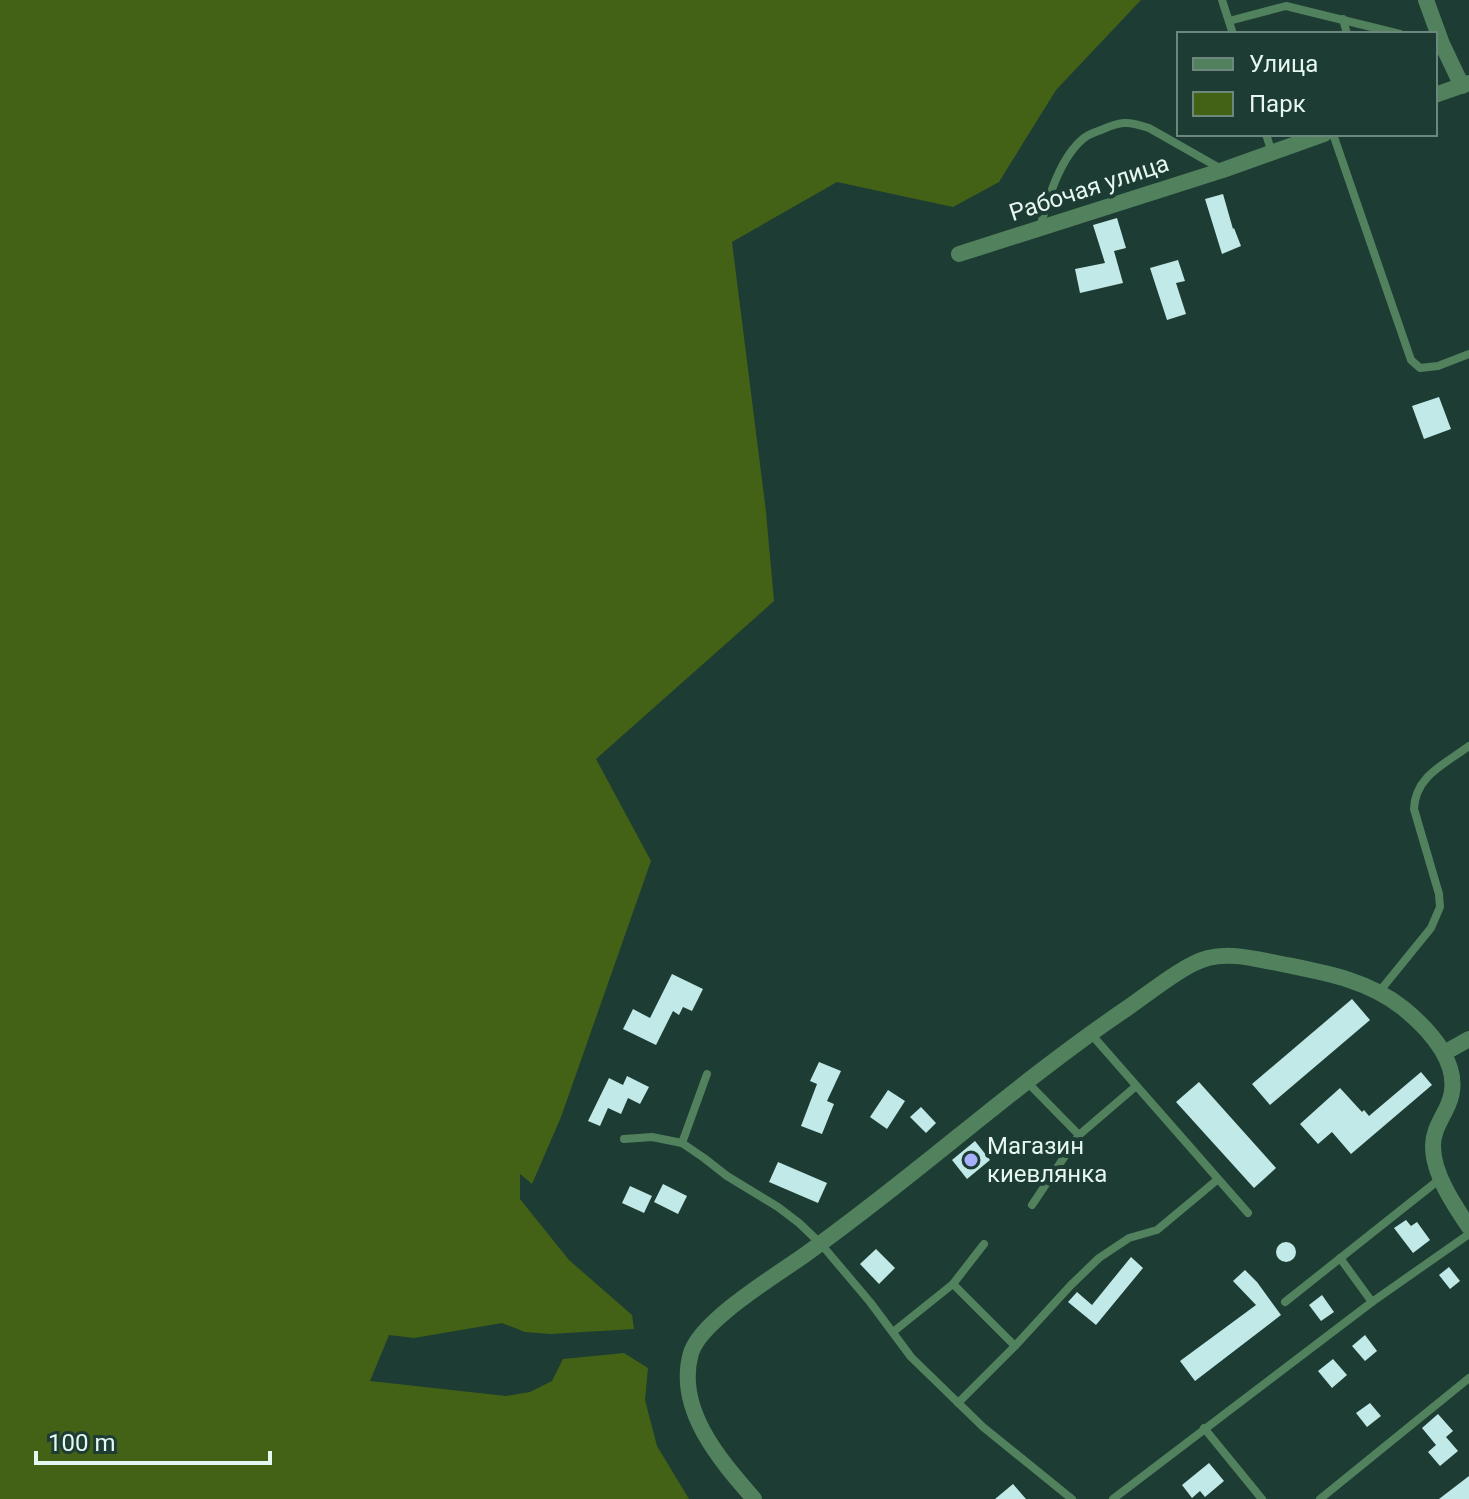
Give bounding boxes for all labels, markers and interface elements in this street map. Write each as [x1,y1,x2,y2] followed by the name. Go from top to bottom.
[1177,32,1437,136] legend
[1249,50,1318,78] text: Улица
[1249,90,1306,118] text: Парк
[1006,149,1172,227] street label: Рабочая улица
[987,1132,1107,1188] place label: Магазин киевлянка
[962,1151,980,1169] marker: Магазин киевлянка
[36,1415,270,1465] scale bar
[48,1429,115,1457] text: 100 m

